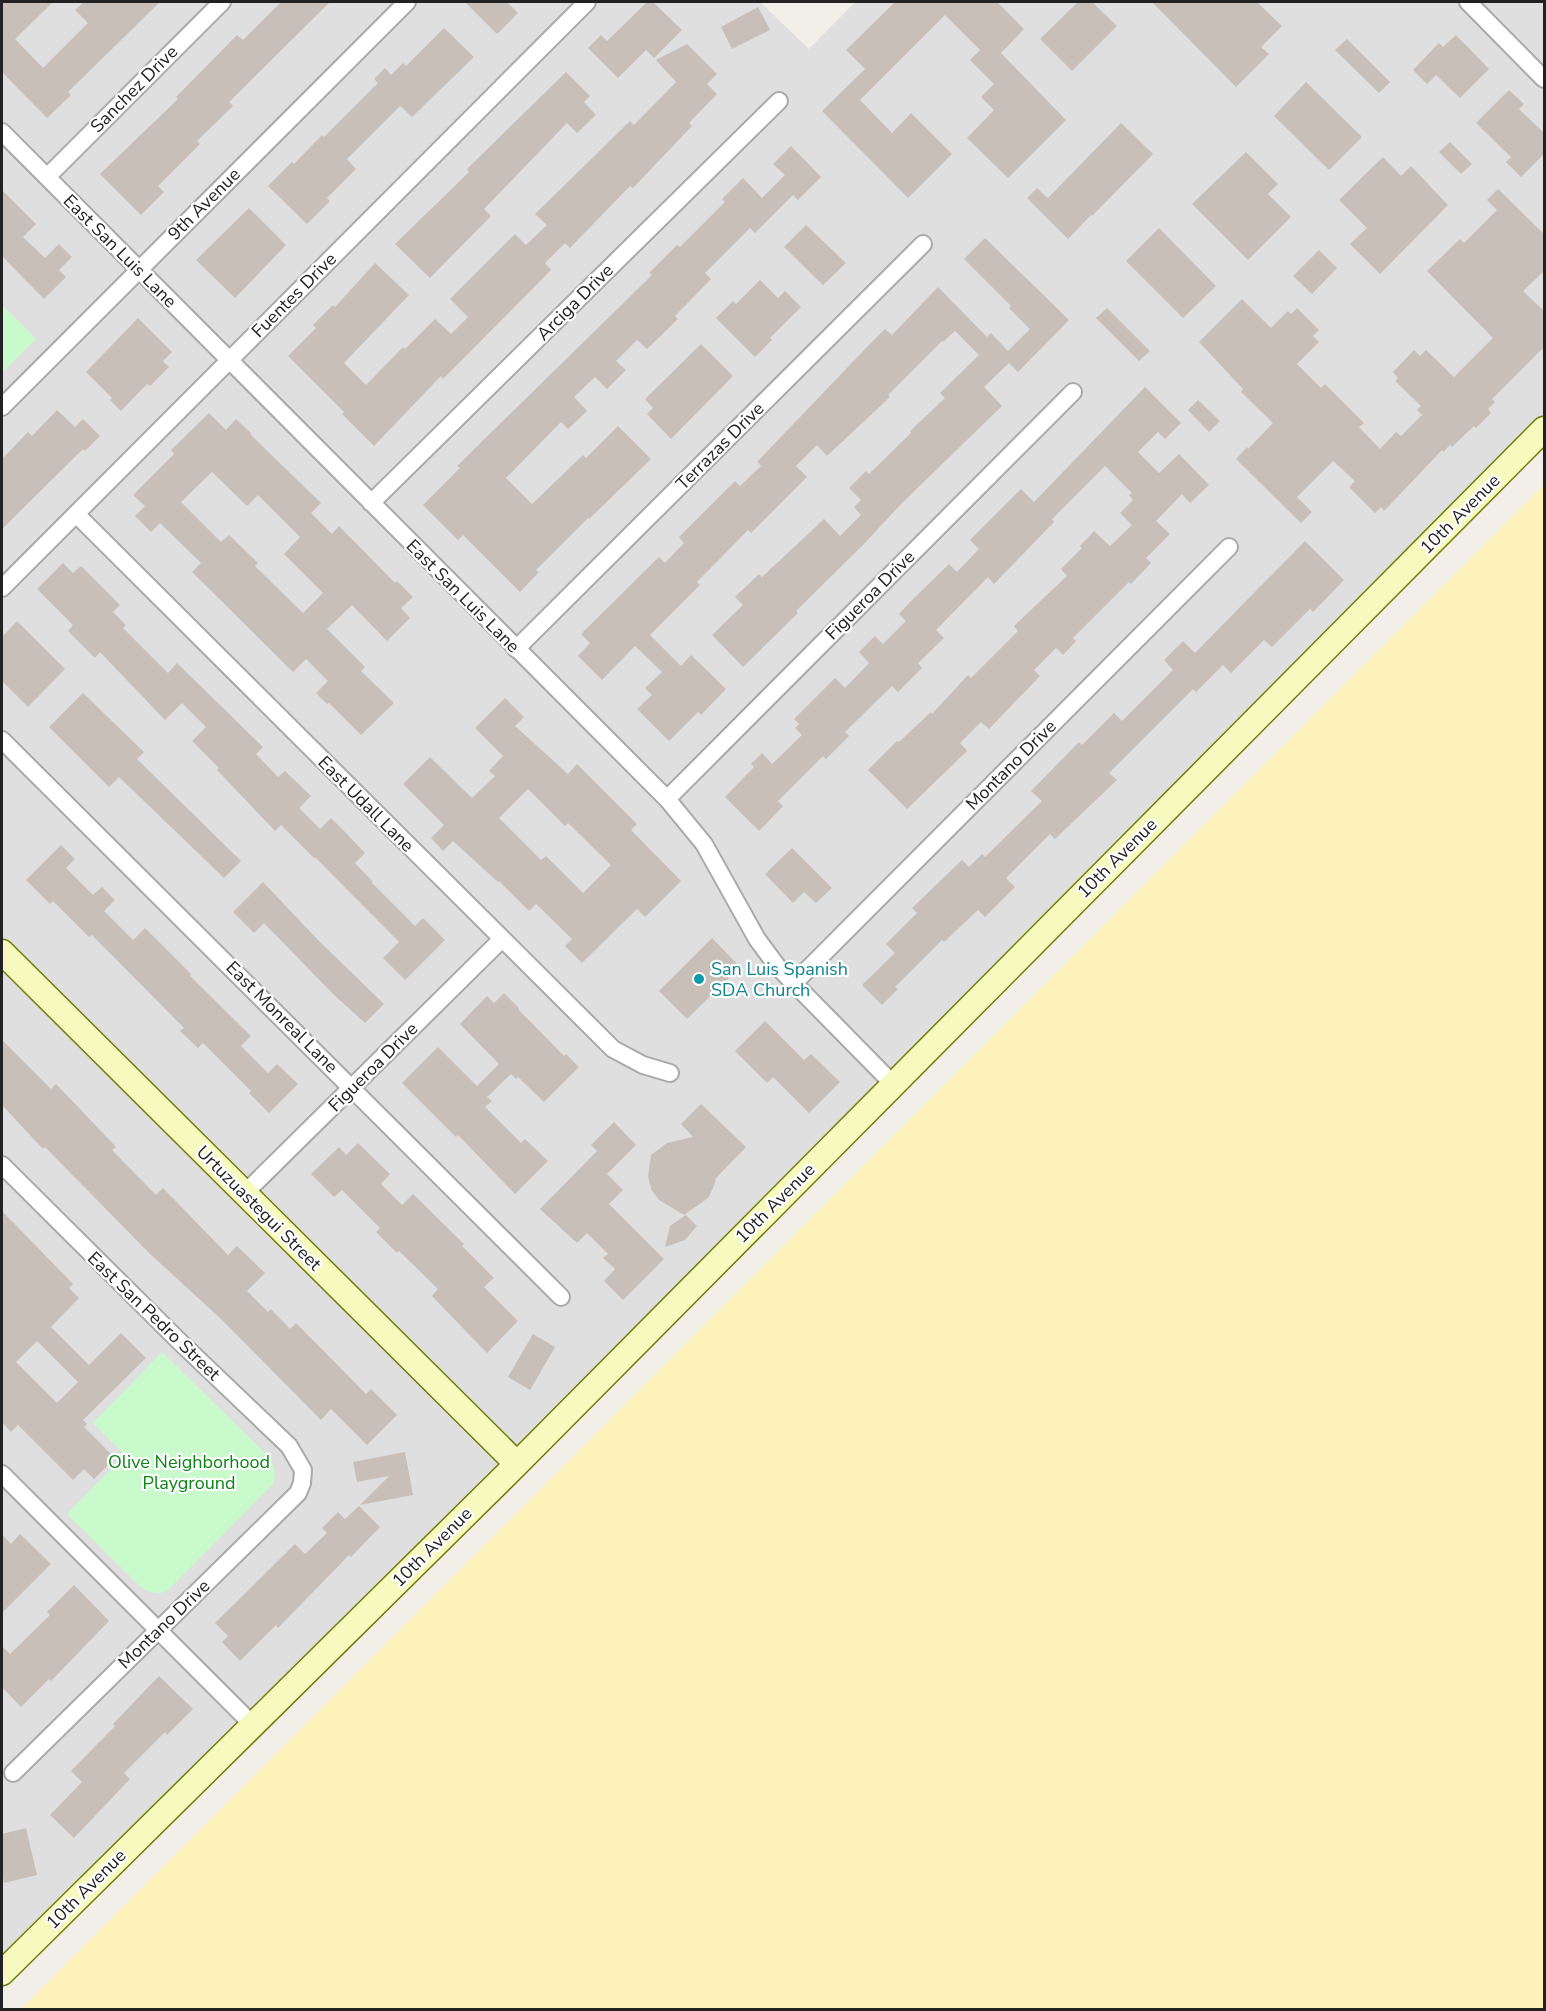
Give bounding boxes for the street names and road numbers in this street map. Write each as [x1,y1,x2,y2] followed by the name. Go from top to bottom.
[85,40,183,138] street label: Sanchez Drive
[163,163,245,245] street label: 9th Avenue
[58,189,182,313] street label: East San Luis Lane
[246,247,342,343] street label: Fuentes Drive
[531,258,619,346] street label: Arciga Drive
[671,397,769,495] street label: Terrazas Drive
[1415,469,1505,559] street label: 10th Avenue
[401,534,525,658] street label: East San Luis Lane
[820,545,920,645] street label: Figueroa Drive
[960,714,1062,816] street label: Montano Drive
[313,751,419,857] street label: East Udall Lane
[1072,813,1162,903] street label: 10th Avenue
[221,956,343,1078] street label: East Monreal Lane
[323,1017,423,1117] street label: Figueroa Drive
[191,1140,327,1276] street label: Urtuzuastegui Street
[730,1158,820,1248] street label: 10th Avenue
[82,1246,226,1386] street label: East San Pedro Street
[387,1502,477,1592] street label: 10th Avenue
[113,1574,215,1674] street label: Montano Drive
[41,1844,131,1934] street label: 10th Avenue

